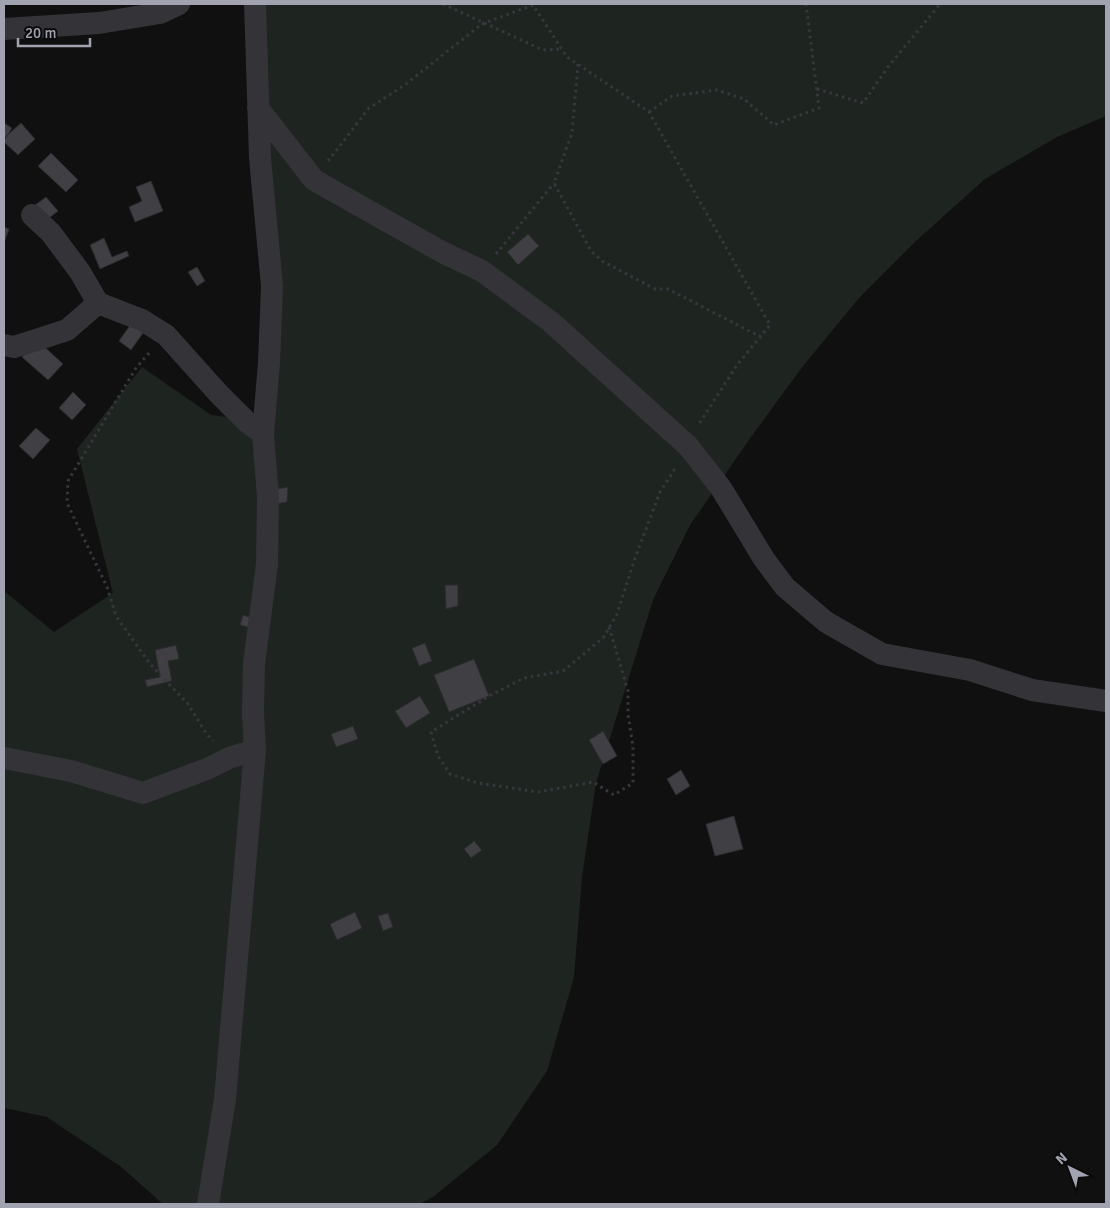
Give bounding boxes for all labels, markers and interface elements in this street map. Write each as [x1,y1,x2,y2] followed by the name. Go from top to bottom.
[18,15,90,47] scale bar
[25,24,56,42] text: 20 m
[1045,1143,1095,1193] north arrow
[1052,1149,1071,1168] text: N

